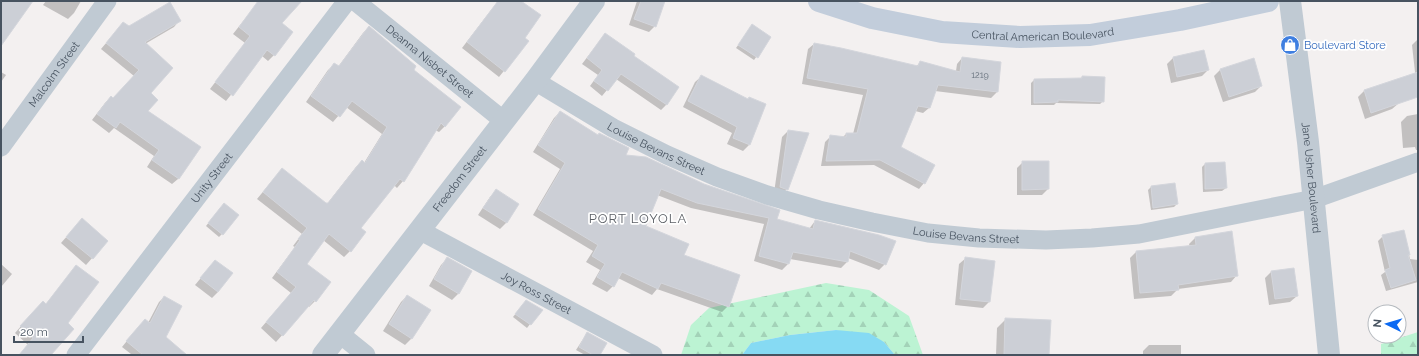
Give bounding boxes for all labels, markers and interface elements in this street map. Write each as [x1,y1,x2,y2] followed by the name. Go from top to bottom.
[383,22,476,100] street label: Deanna Nisbet Street
[971,25,1115,44] street label: Central American Boulevard
[1279,34,1301,56] shop icon: Boulevard Store
[26,39,82,109] street label: Malcolm Street
[1304,39,1386,52] place label: Boulevard Store
[971,70,989,80] house number: 1219
[605,120,707,178] street label: Louise Bevans Street
[1299,121,1323,234] street label: Jane Usher Boulevard
[430,143,489,214] street label: Freedom Street
[188,150,235,206] street label: Unity Street
[589,211,687,226] district label: PORT LOYOLA
[912,224,1020,246] street label: Louise Bevans Street
[499,269,574,317] street label: Joy Ross Street
[1367,304,1407,344] north arrow
[14,318,83,344] scale bar
[1371,318,1384,328] text: N
[20,325,48,339] text: 20 m

